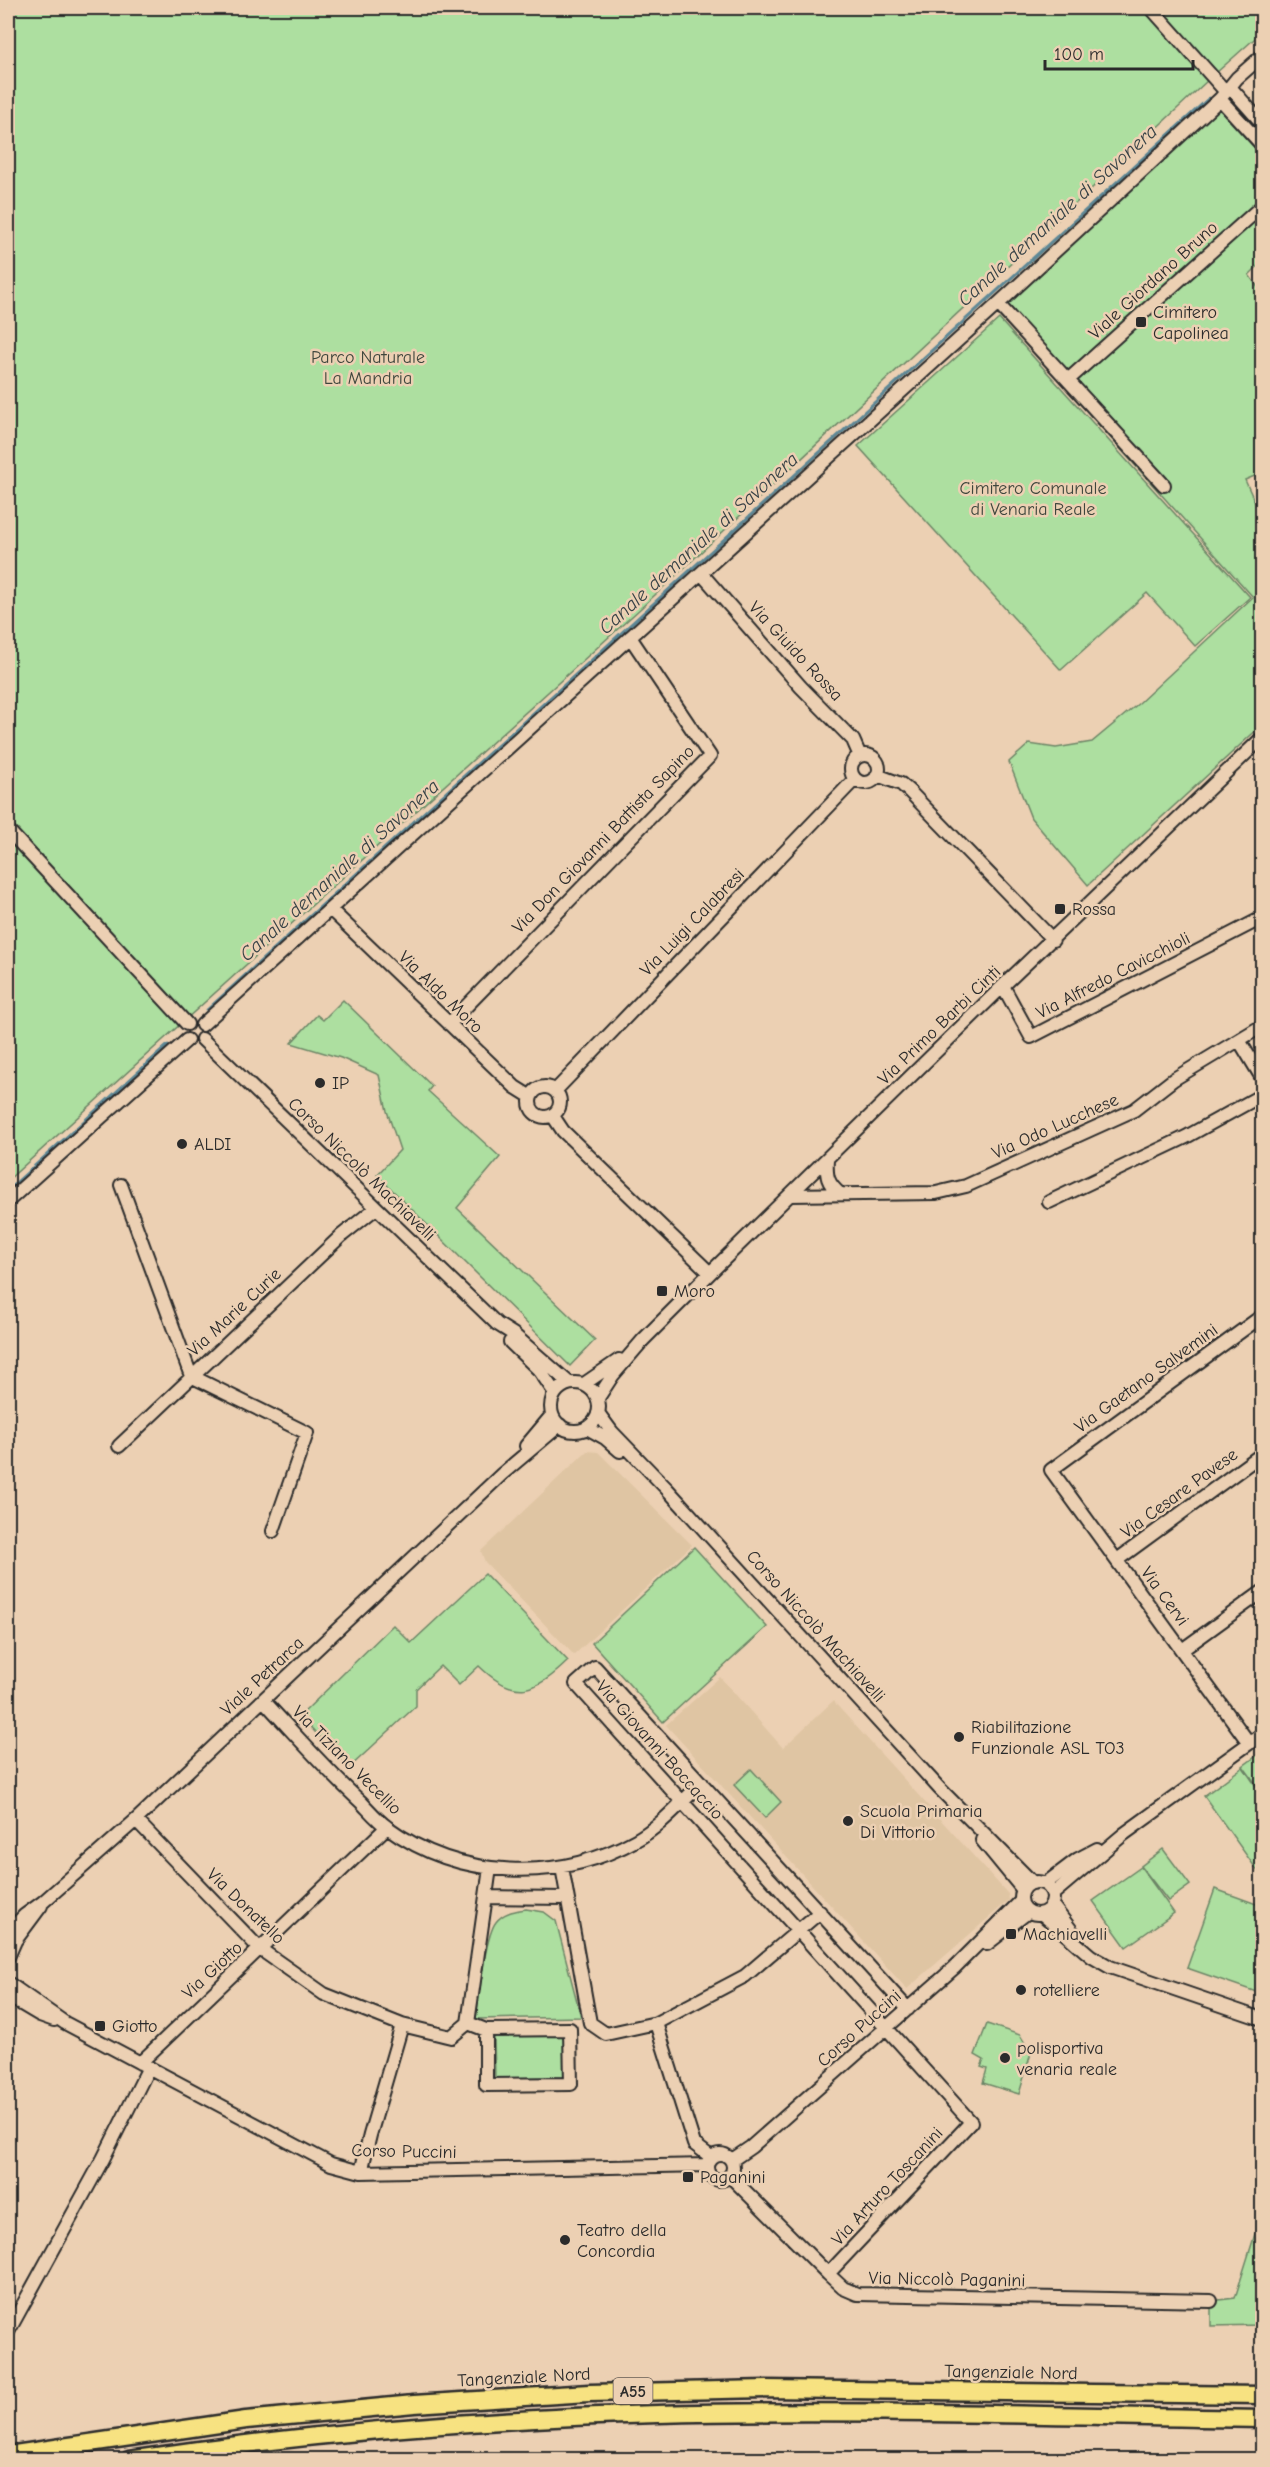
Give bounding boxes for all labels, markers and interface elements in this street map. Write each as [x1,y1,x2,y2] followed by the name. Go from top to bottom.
[1045,33,1194,71] scale bar
[1054,44,1104,65] text: 100 m
[953,120,1162,311] water label: Canale demaniale di Savonera
[1084,217,1222,344] street label: Viale Giordano Bruno
[1153,302,1229,344] place label: Cimitero Capolinea
[1134,315,1148,329] marker: Cimitero Capolinea
[311,347,425,389] park label: Parco Naturale La Mandria
[594,448,803,639] water label: Canale demaniale di Savonera
[960,478,1107,520] park label: Cimitero Comunale di Venaria Reale
[744,597,847,705] street label: Via Giuido Rossa
[508,741,699,938] street label: Via Don Giovanni Battista Sapino
[235,775,444,966] water label: Canale demaniale di Savonera
[636,864,749,980] street label: Via Luigi Calabresi
[1072,899,1116,920] place label: Rossa
[1053,902,1067,916] marker: Rossa
[1033,928,1194,1023] street label: Via Alfredo Cavicchioli
[394,947,487,1038] street label: Via Aldo Moro
[874,961,1005,1089] street label: Via Primo Barbi Cinti
[332,1073,349,1094] place label: IP
[313,1076,327,1090] marker: IP
[989,1089,1122,1164] street label: Via Odo Lucchese
[283,1093,440,1245] street label: Corso Niccolò Machiavelli
[194,1134,231,1155] place label: ALDI
[175,1137,189,1151] marker: ALDI
[183,1264,285,1361] street label: Via Marie Curie
[674,1281,715,1302] place label: Moro
[655,1284,669,1298] marker: Moro
[1071,1319,1222,1437] street label: Via Gaetano Salvemini
[1117,1444,1242,1543] street label: Via Cesare Pavese
[742,1546,889,1707] street label: Corso Niccolò Machiavelli
[1136,1563,1193,1630] street label: Via Cervi
[216,1632,308,1720] street label: Viale Petrarca
[592,1676,728,1824] street label: Via Giovanni Boccaccio
[288,1701,406,1819] street label: Via Tiziano Vecellio
[971,1717,1125,1759] place label: Riabilitazione Funzionale ASL TO3
[952,1730,966,1744] marker: Riabilitazione Funzionale ASL TO3
[860,1801,983,1843] place label: Scuola Primaria Di Vittorio
[841,1814,855,1828] marker: Scuola Primaria Di Vittorio
[202,1864,289,1949] street label: Via Donatello
[1023,1924,1107,1945] place label: Machiavelli
[1004,1927,1018,1941] marker: Machiavelli
[178,1937,247,2004] street label: Via Giotto
[1033,1980,1100,2001] place label: rotelliere
[1014,1983,1028,1997] marker: rotelliere
[813,1985,906,2071] street label: Corso Puccini
[112,2016,158,2037] place label: Giotto
[93,2019,107,2033] marker: Giotto
[1016,2038,1117,2080] place label: polisportiva venaria reale
[998,2051,1012,2065] marker: polisportiva venaria reale
[827,2123,948,2250] street label: Via Arturo Toscanini
[351,2140,457,2163] street label: Corso Puccini
[700,2167,766,2188] place label: Paganini
[681,2170,695,2184] marker: Paganini
[577,2220,667,2262] place label: Teatro della Concordia
[558,2233,572,2247] marker: Teatro della Concordia
[868,2268,1026,2291] street label: Via Niccolò Paganini
[944,2361,1078,2384] street label: Tangenziale Nord
[457,2364,591,2391] street label: Tangenziale Nord
[614,2378,652,2404] road number: A55

